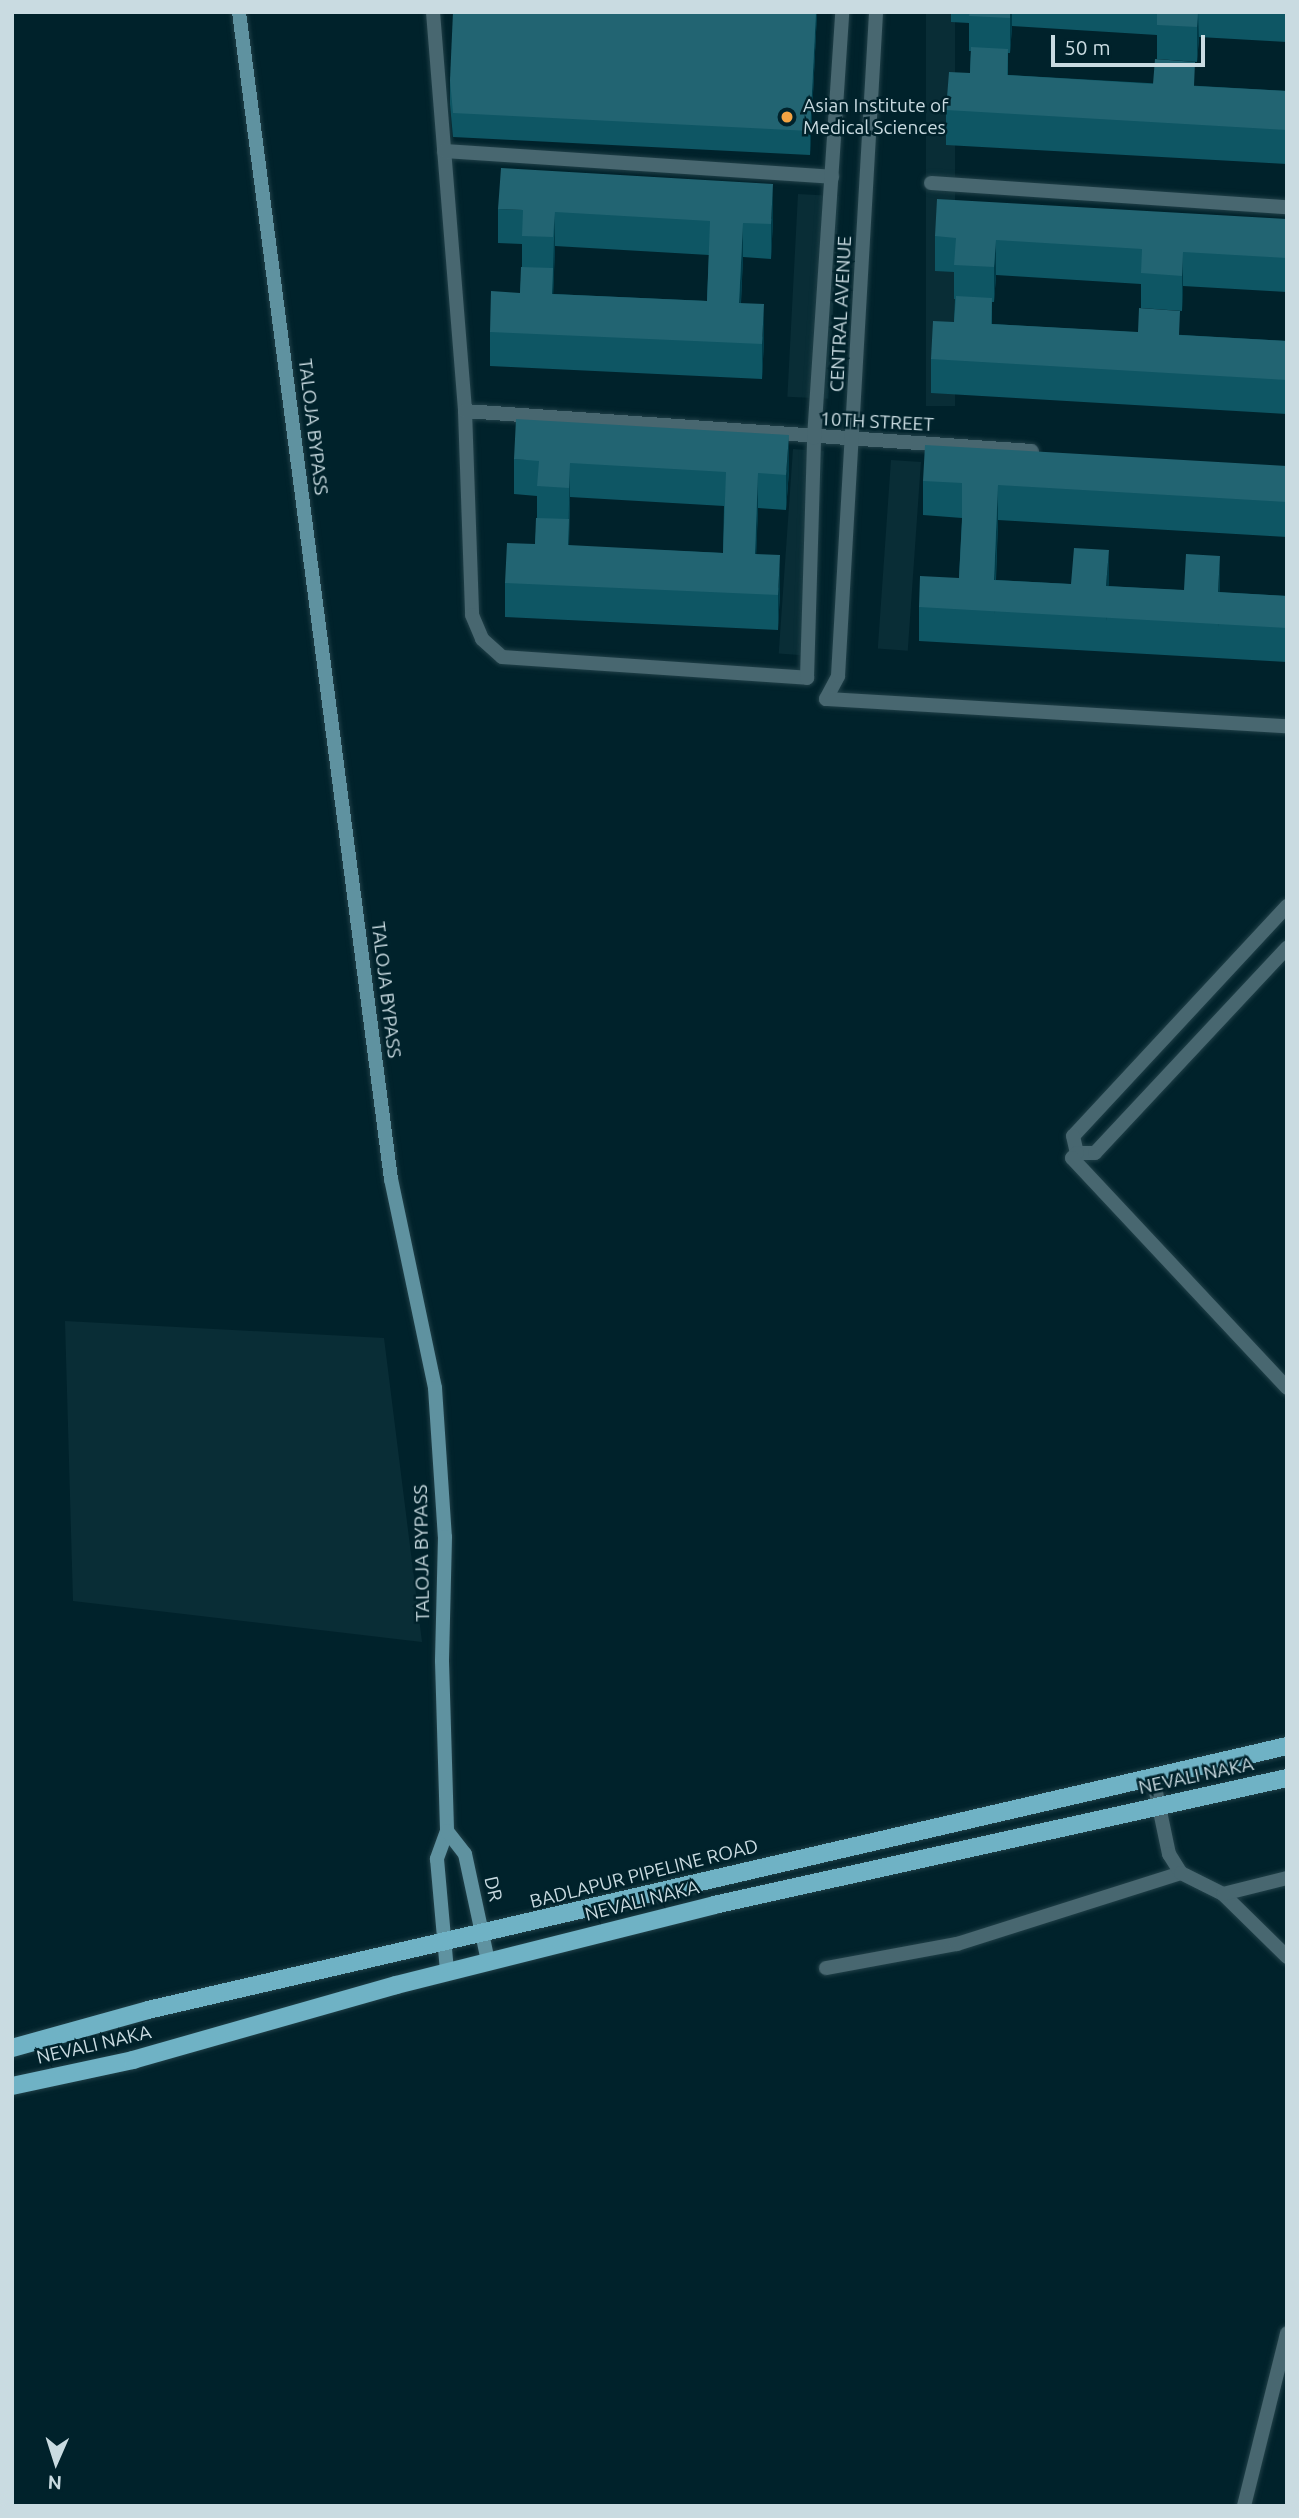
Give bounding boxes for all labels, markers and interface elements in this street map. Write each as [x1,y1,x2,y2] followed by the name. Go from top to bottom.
[1054,21,1208,65] scale bar
[1064,35,1111,59] text: 50 m
[803,95,948,139] place label: Asian Institute of Medical Sciences
[777,107,797,127] marker: Asian Institute of Medical Sciences
[826,235,856,393] street label: CENTRAL AVENUE
[293,357,333,497] street label: TALOJA BYPASS
[820,408,934,436] street label: 10TH STREET
[366,920,406,1060] street label: TALOJA BYPASS
[409,1484,435,1622] street label: TALOJA BYPASS
[1136,1753,1256,1799] street label: NEVALI NAKA
[528,1835,760,1913] street label: BADLAPUR PIPELINE ROAD
[479,1874,507,1904] street label: DR
[582,1876,702,1926] street label: NEVALI NAKA
[34,2021,154,2069] street label: NEVALI NAKA
[21,2427,91,2497] north arrow
[47,2472,63,2494] text: N

